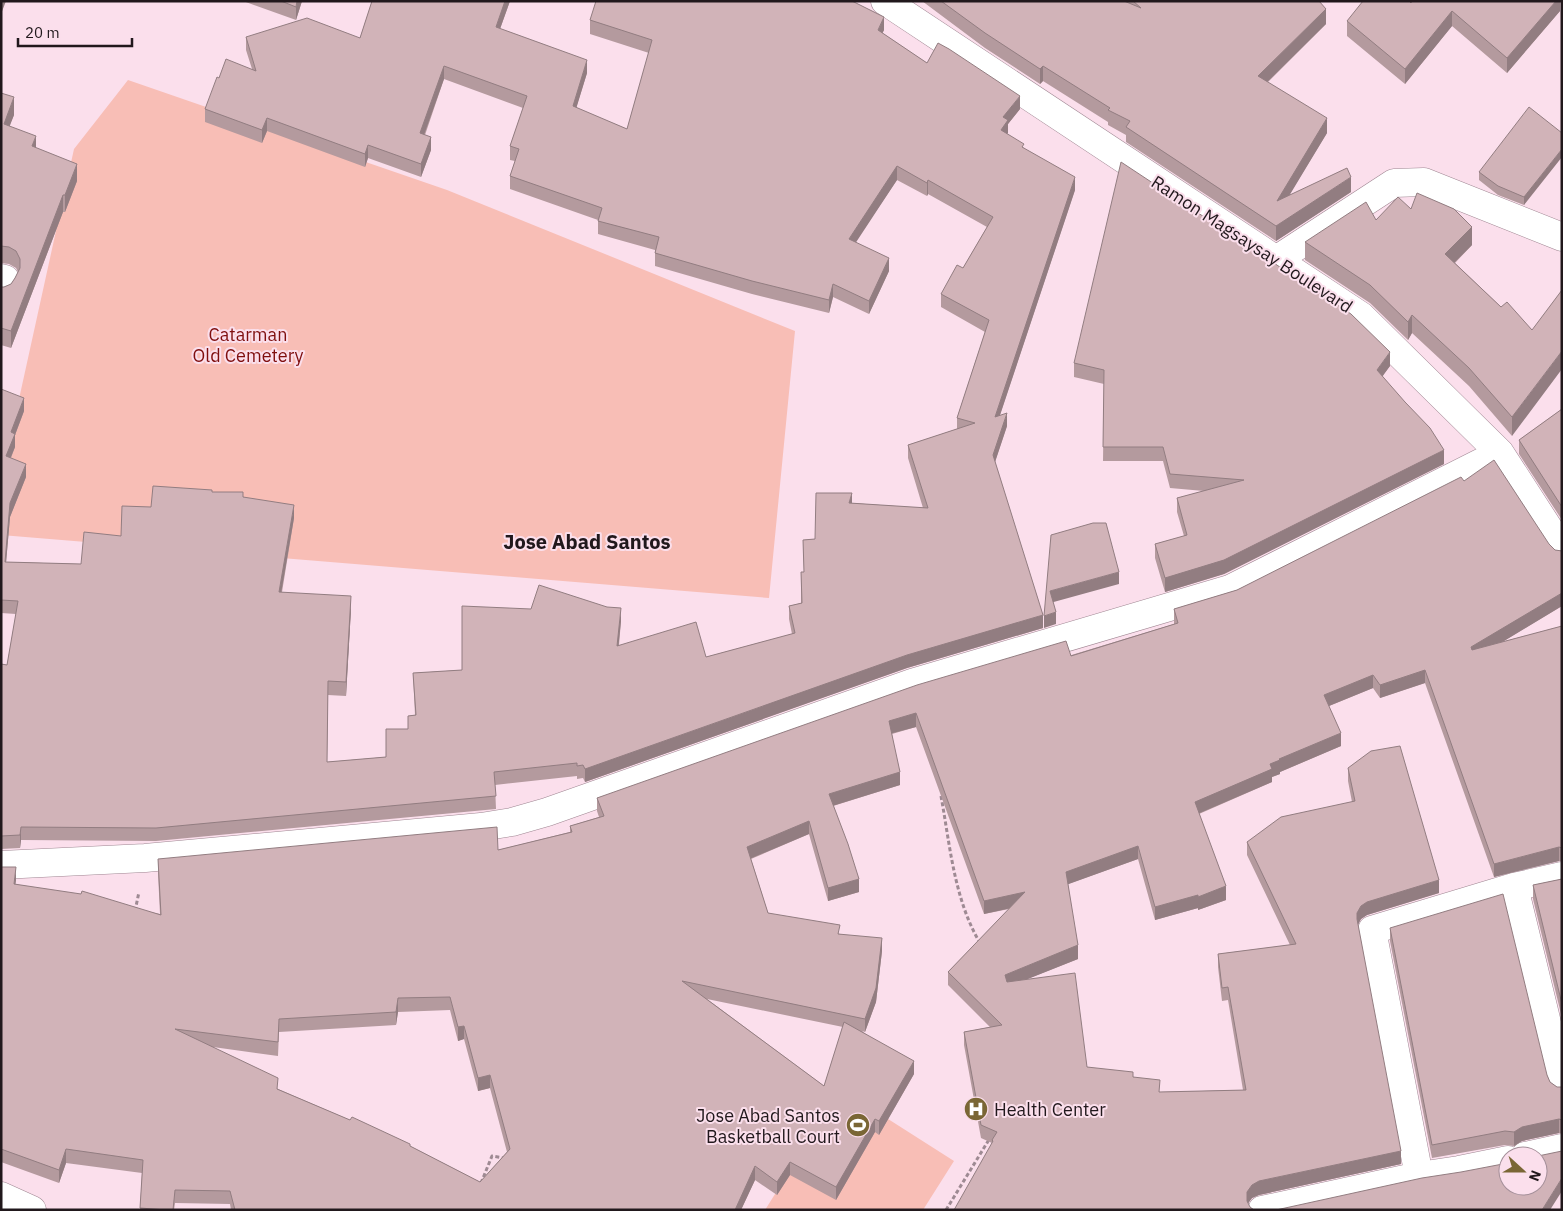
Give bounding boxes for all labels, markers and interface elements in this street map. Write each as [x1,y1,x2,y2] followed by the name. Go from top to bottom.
[18,15,131,47] scale bar
[25,23,60,42] text: 20 m
[1147,170,1357,318] street label: Ramon Magsaysay Boulevard
[193,323,303,367] park label: Catarman Old Cemetery
[503,528,671,555] district label: Jose Abad Santos
[963,1096,989,1122] hospital icon: Health Center
[994,1098,1106,1121] place label: Health Center
[696,1104,840,1148] place label: Jose Abad Santos Basketball Court
[845,1112,871,1138] sports icon: Jose Abad Santos Basketball Court
[1498,1146,1548,1196] north arrow
[1525,1168,1545,1184] text: N

